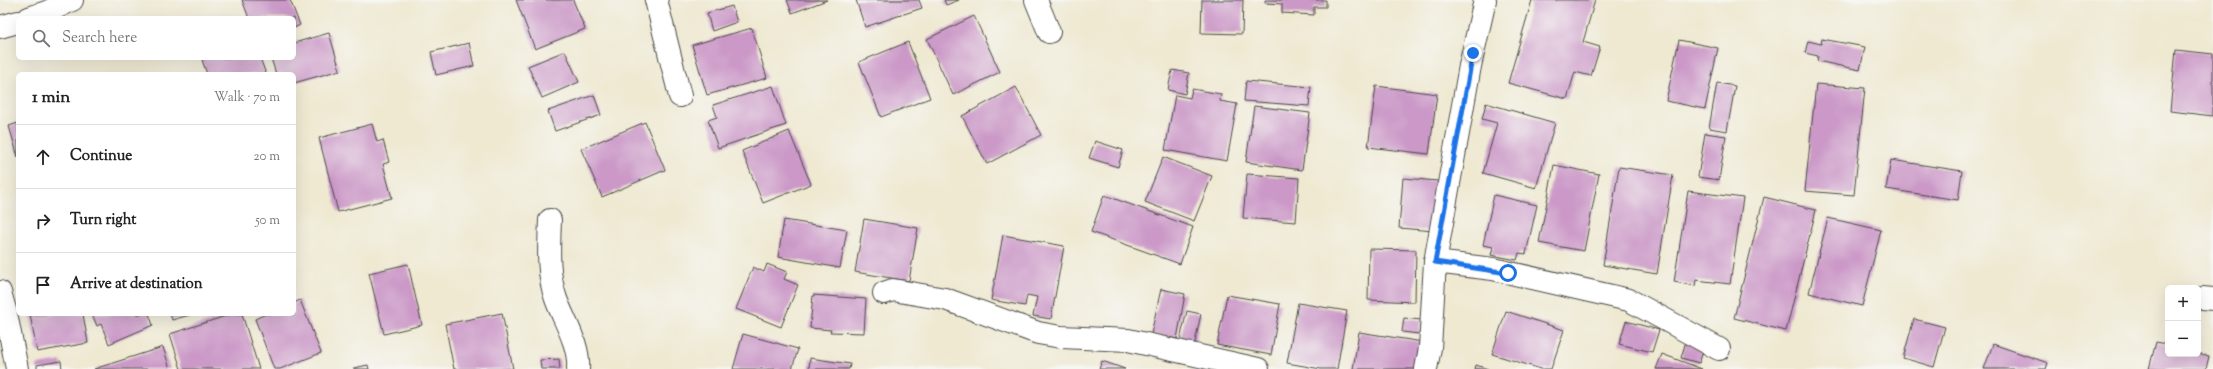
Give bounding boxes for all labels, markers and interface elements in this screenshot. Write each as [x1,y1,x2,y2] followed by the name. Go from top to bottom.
[16,16,296,60] search box
[30,27,52,49] icon: search
[62,28,137,49] text: Search here
[1464,44,1482,62] route end
[32,86,70,110] text: 1 min
[214,89,280,107] text: Walk · 70 m
[32,146,54,168] icon: ahead
[70,146,132,167] text: Continue
[254,148,280,166] text: 20 m
[32,210,54,232] icon: right
[70,210,136,231] text: Turn right
[255,212,280,230] text: 50 m
[1499,264,1517,282] route start
[32,274,54,296] icon: arrive
[70,274,203,295] text: Arrive at destination
[2165,285,2201,357] map controls
[2165,285,2201,321] button: +
[2165,321,2201,357] button: −

